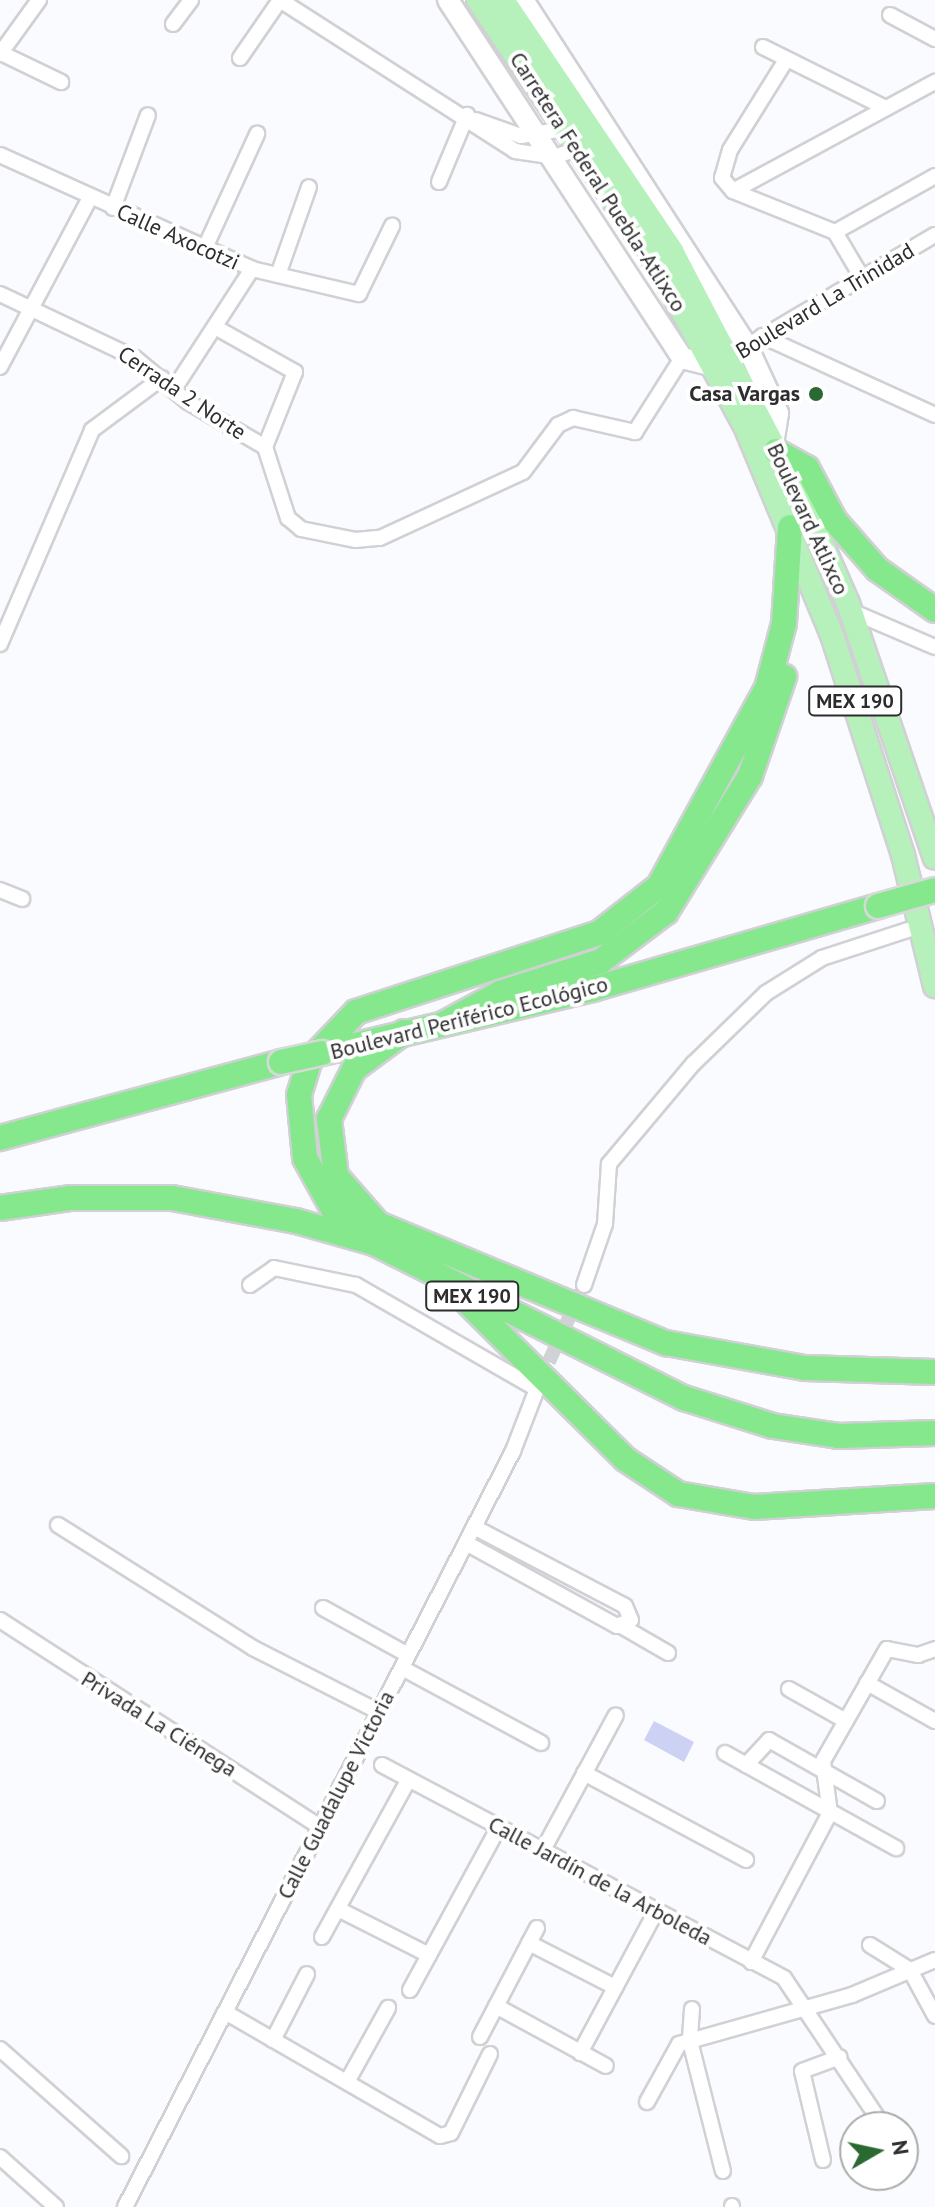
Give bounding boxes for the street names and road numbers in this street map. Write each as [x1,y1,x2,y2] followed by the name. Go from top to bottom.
[504,47,692,317] street label: Carretera Federal Puebla-Atlixco
[112,198,244,276] street label: Calle Axocotzi
[731,237,919,365] street label: Boulevard La Trinidad
[113,341,251,445] street label: Cerrada 2 Norte
[761,439,855,599] street label: Boulevard Atlixco
[807,685,903,717] road number: MEX 190
[328,971,610,1065] street label: Boulevard Periférico Ecológico
[424,1280,520,1312] road number: MEX 190
[76,1666,242,1782] street label: Privada La Ciénega
[272,1686,400,1904] street label: Calle Guadalupe Victoria
[483,1811,717,1951] street label: Calle Jardín de la Arboleda

